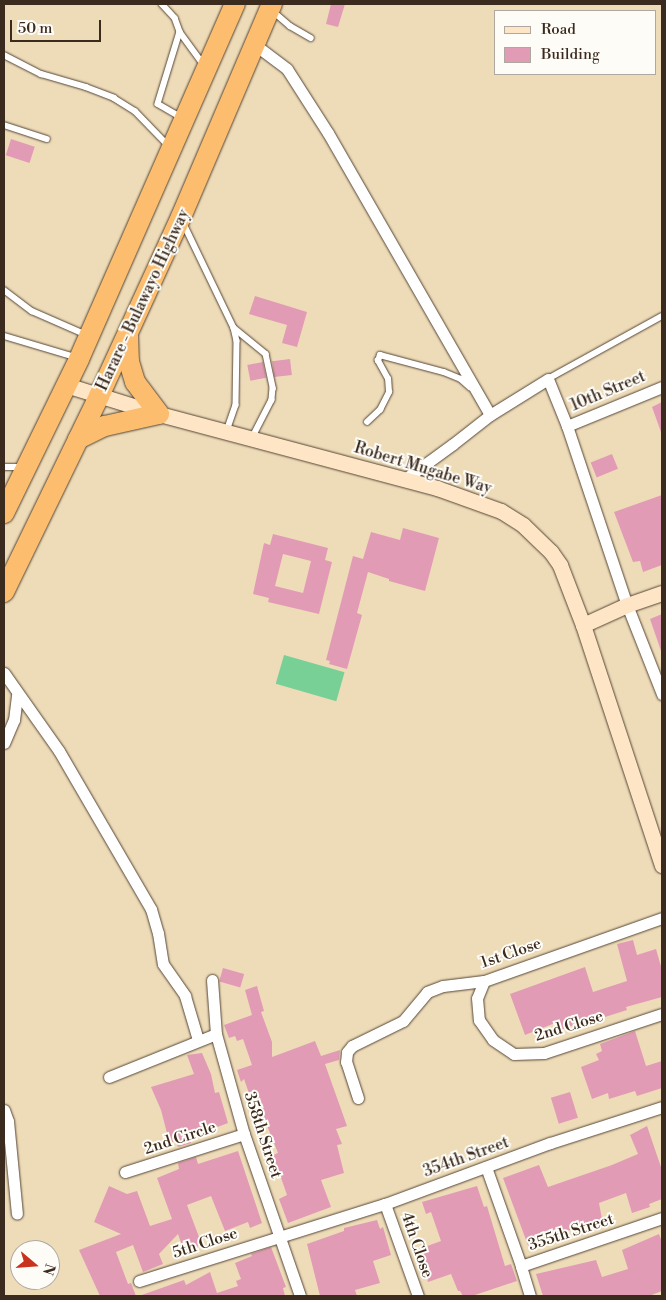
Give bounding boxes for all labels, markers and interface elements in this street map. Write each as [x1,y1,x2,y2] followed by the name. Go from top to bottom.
[12,10,104,42] scale bar
[493,10,656,75] legend
[18,19,52,38] text: 50 m
[541,20,576,39] text: Road
[541,45,600,64] text: Building
[92,206,194,394] street label: Harare - Bulawayo Highway
[568,367,648,415] street label: 10th Street
[352,438,494,498] street label: Robert Mugabe Way
[478,934,544,972] street label: 1st Close
[532,1006,606,1046] street label: 2nd Close
[240,1089,286,1181] street label: 358th Street
[141,1117,219,1159] street label: 2nd Circle
[421,1133,511,1181] street label: 354th Street
[526,1209,616,1255] street label: 355th Street
[397,1210,437,1280] street label: 4th Close
[170,1223,240,1263] street label: 5th Close
[10,1240,60,1290] north arrow
[38,1261,59,1277] text: N

